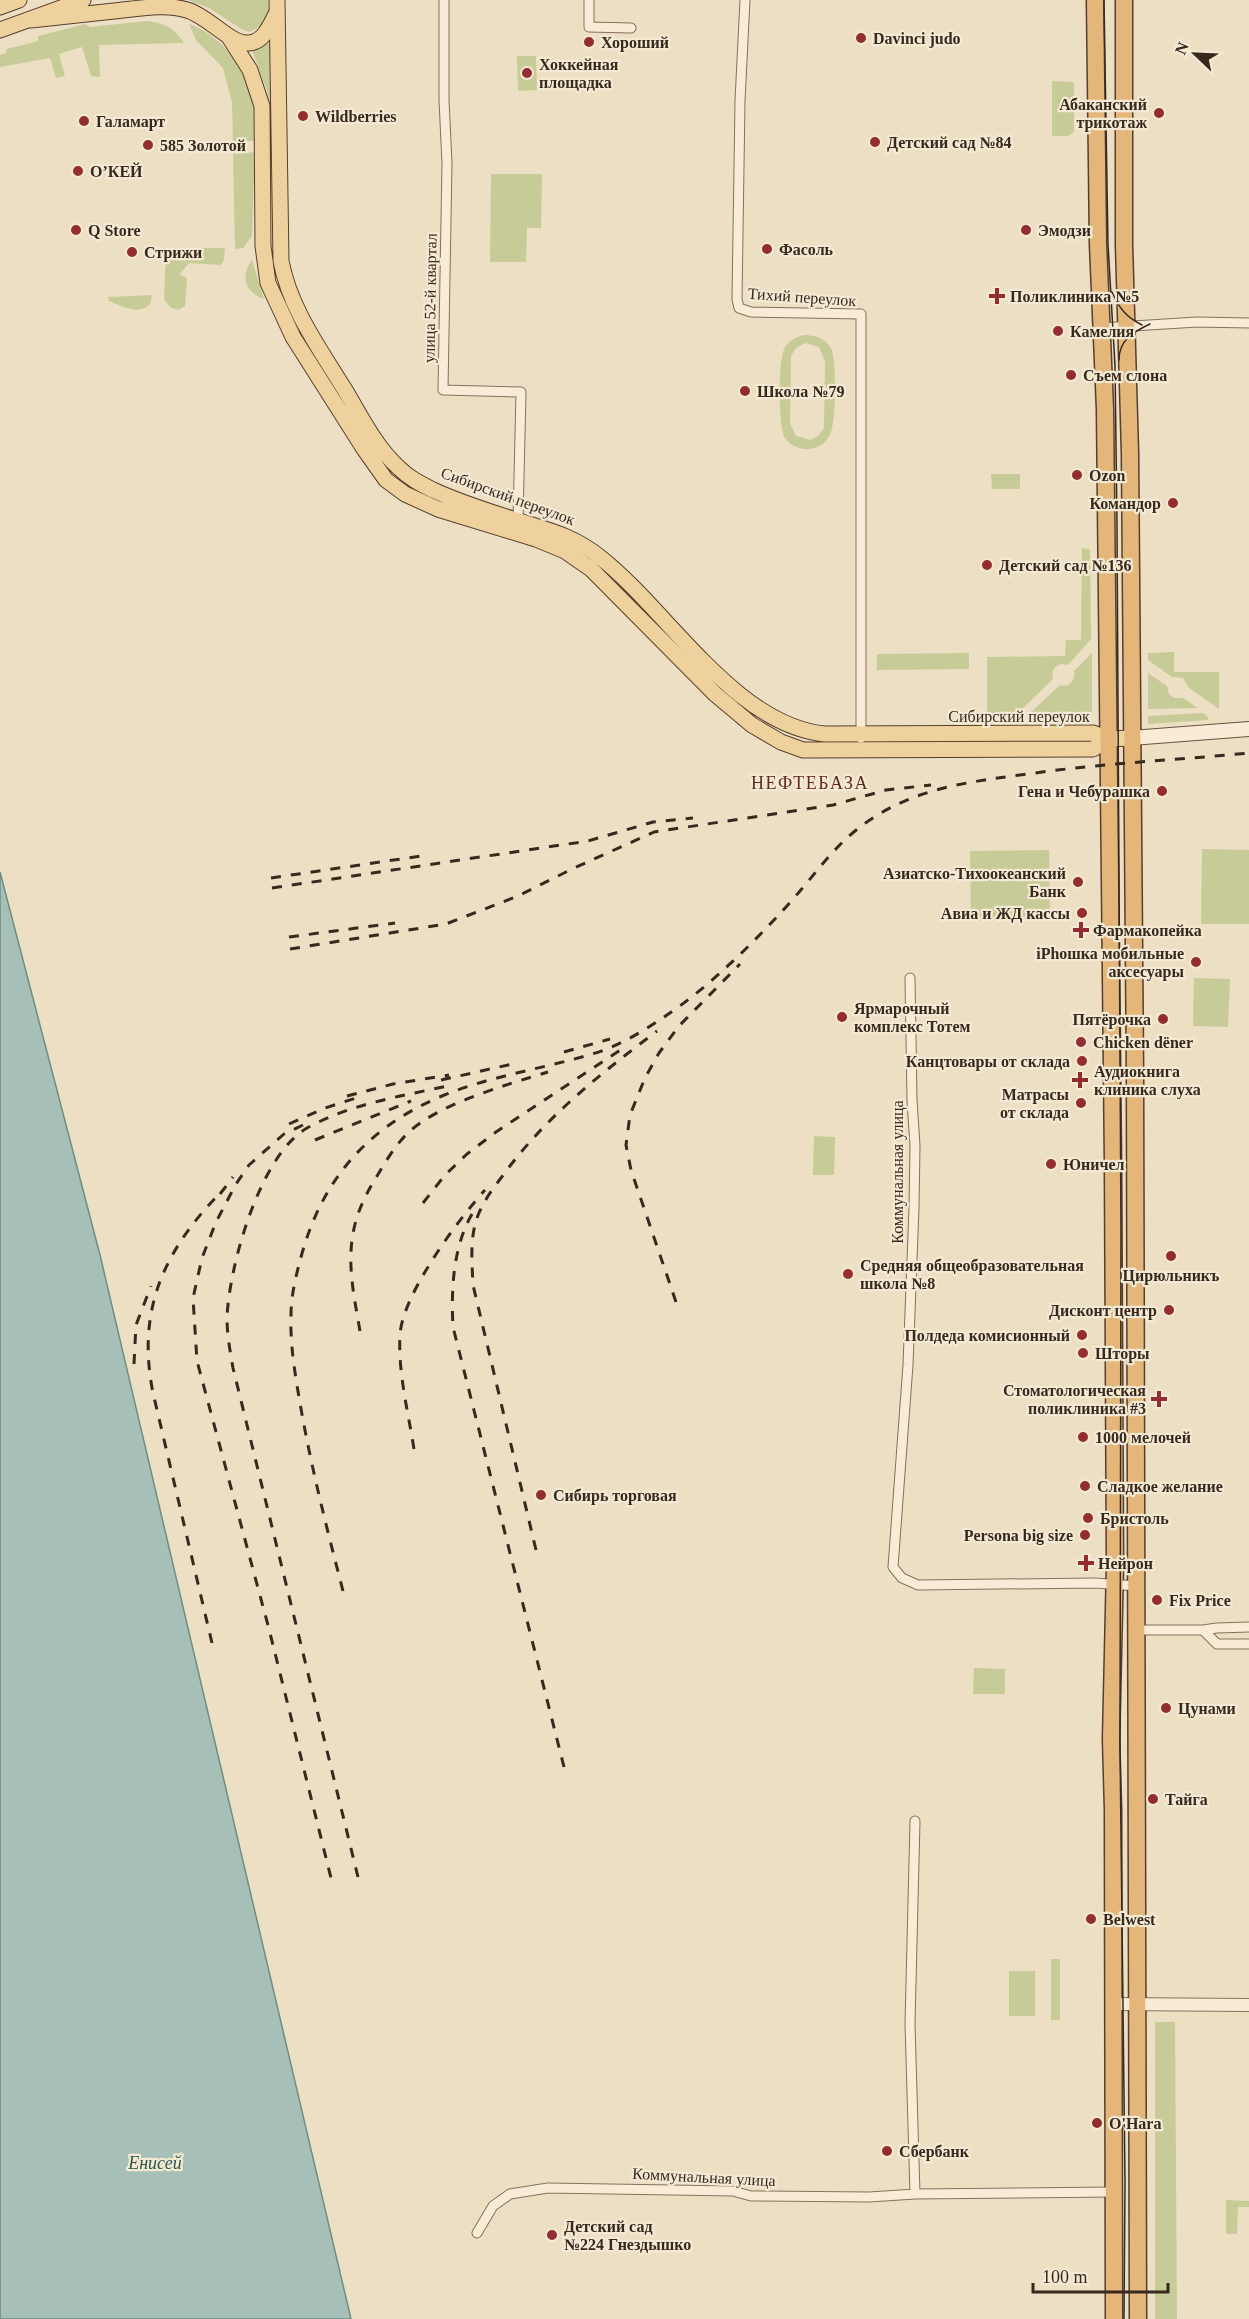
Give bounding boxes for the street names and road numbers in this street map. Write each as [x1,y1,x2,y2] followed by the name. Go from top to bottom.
[420,233,441,363] street label: улица 52-й квартал
[747,285,857,310] street label: Тихий переулок
[438,464,578,529] street label: Сибирский переулок
[948,708,1090,726] street label: Сибирский переулок
[889,1100,907,1244] street label: Коммунальная улица
[632,2165,776,2190] street label: Коммунальная улица

